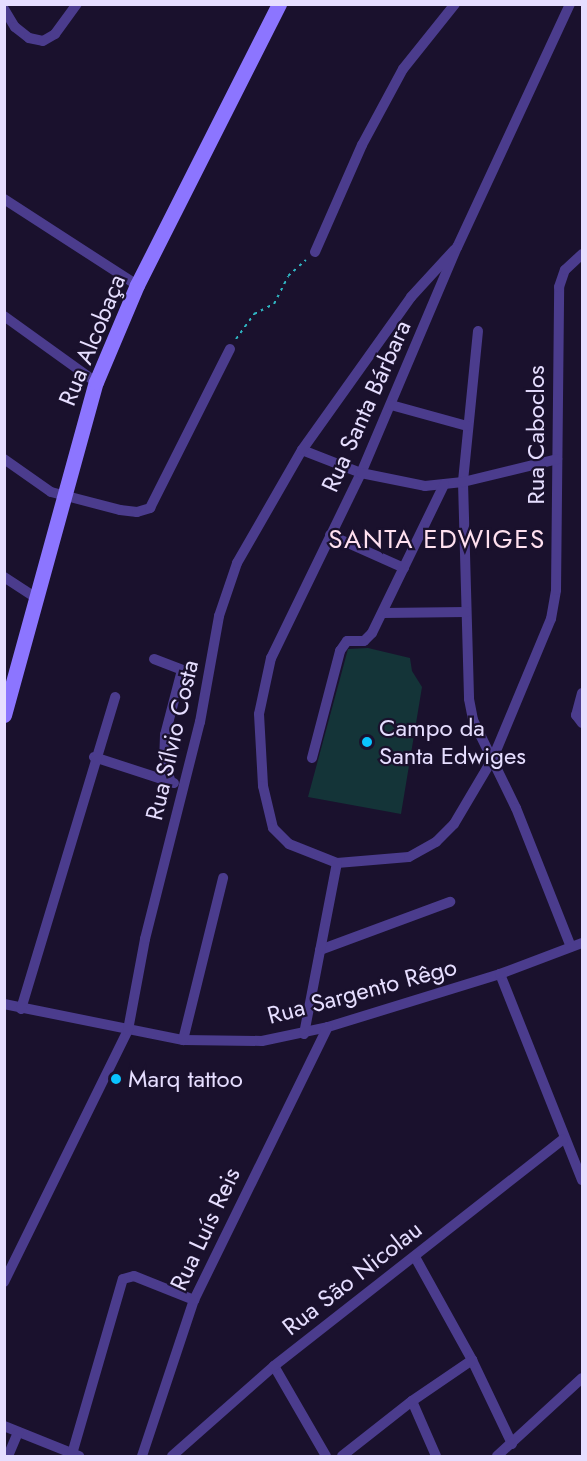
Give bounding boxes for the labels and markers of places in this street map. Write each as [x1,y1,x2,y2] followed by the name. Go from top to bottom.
[379,714,526,770] place label: Campo da Santa Edwiges
[360,735,374,749] marker: Campo da Santa Edwiges
[128,1065,243,1093] place label: Marq tattoo
[109,1072,123,1086] marker: Marq tattoo

